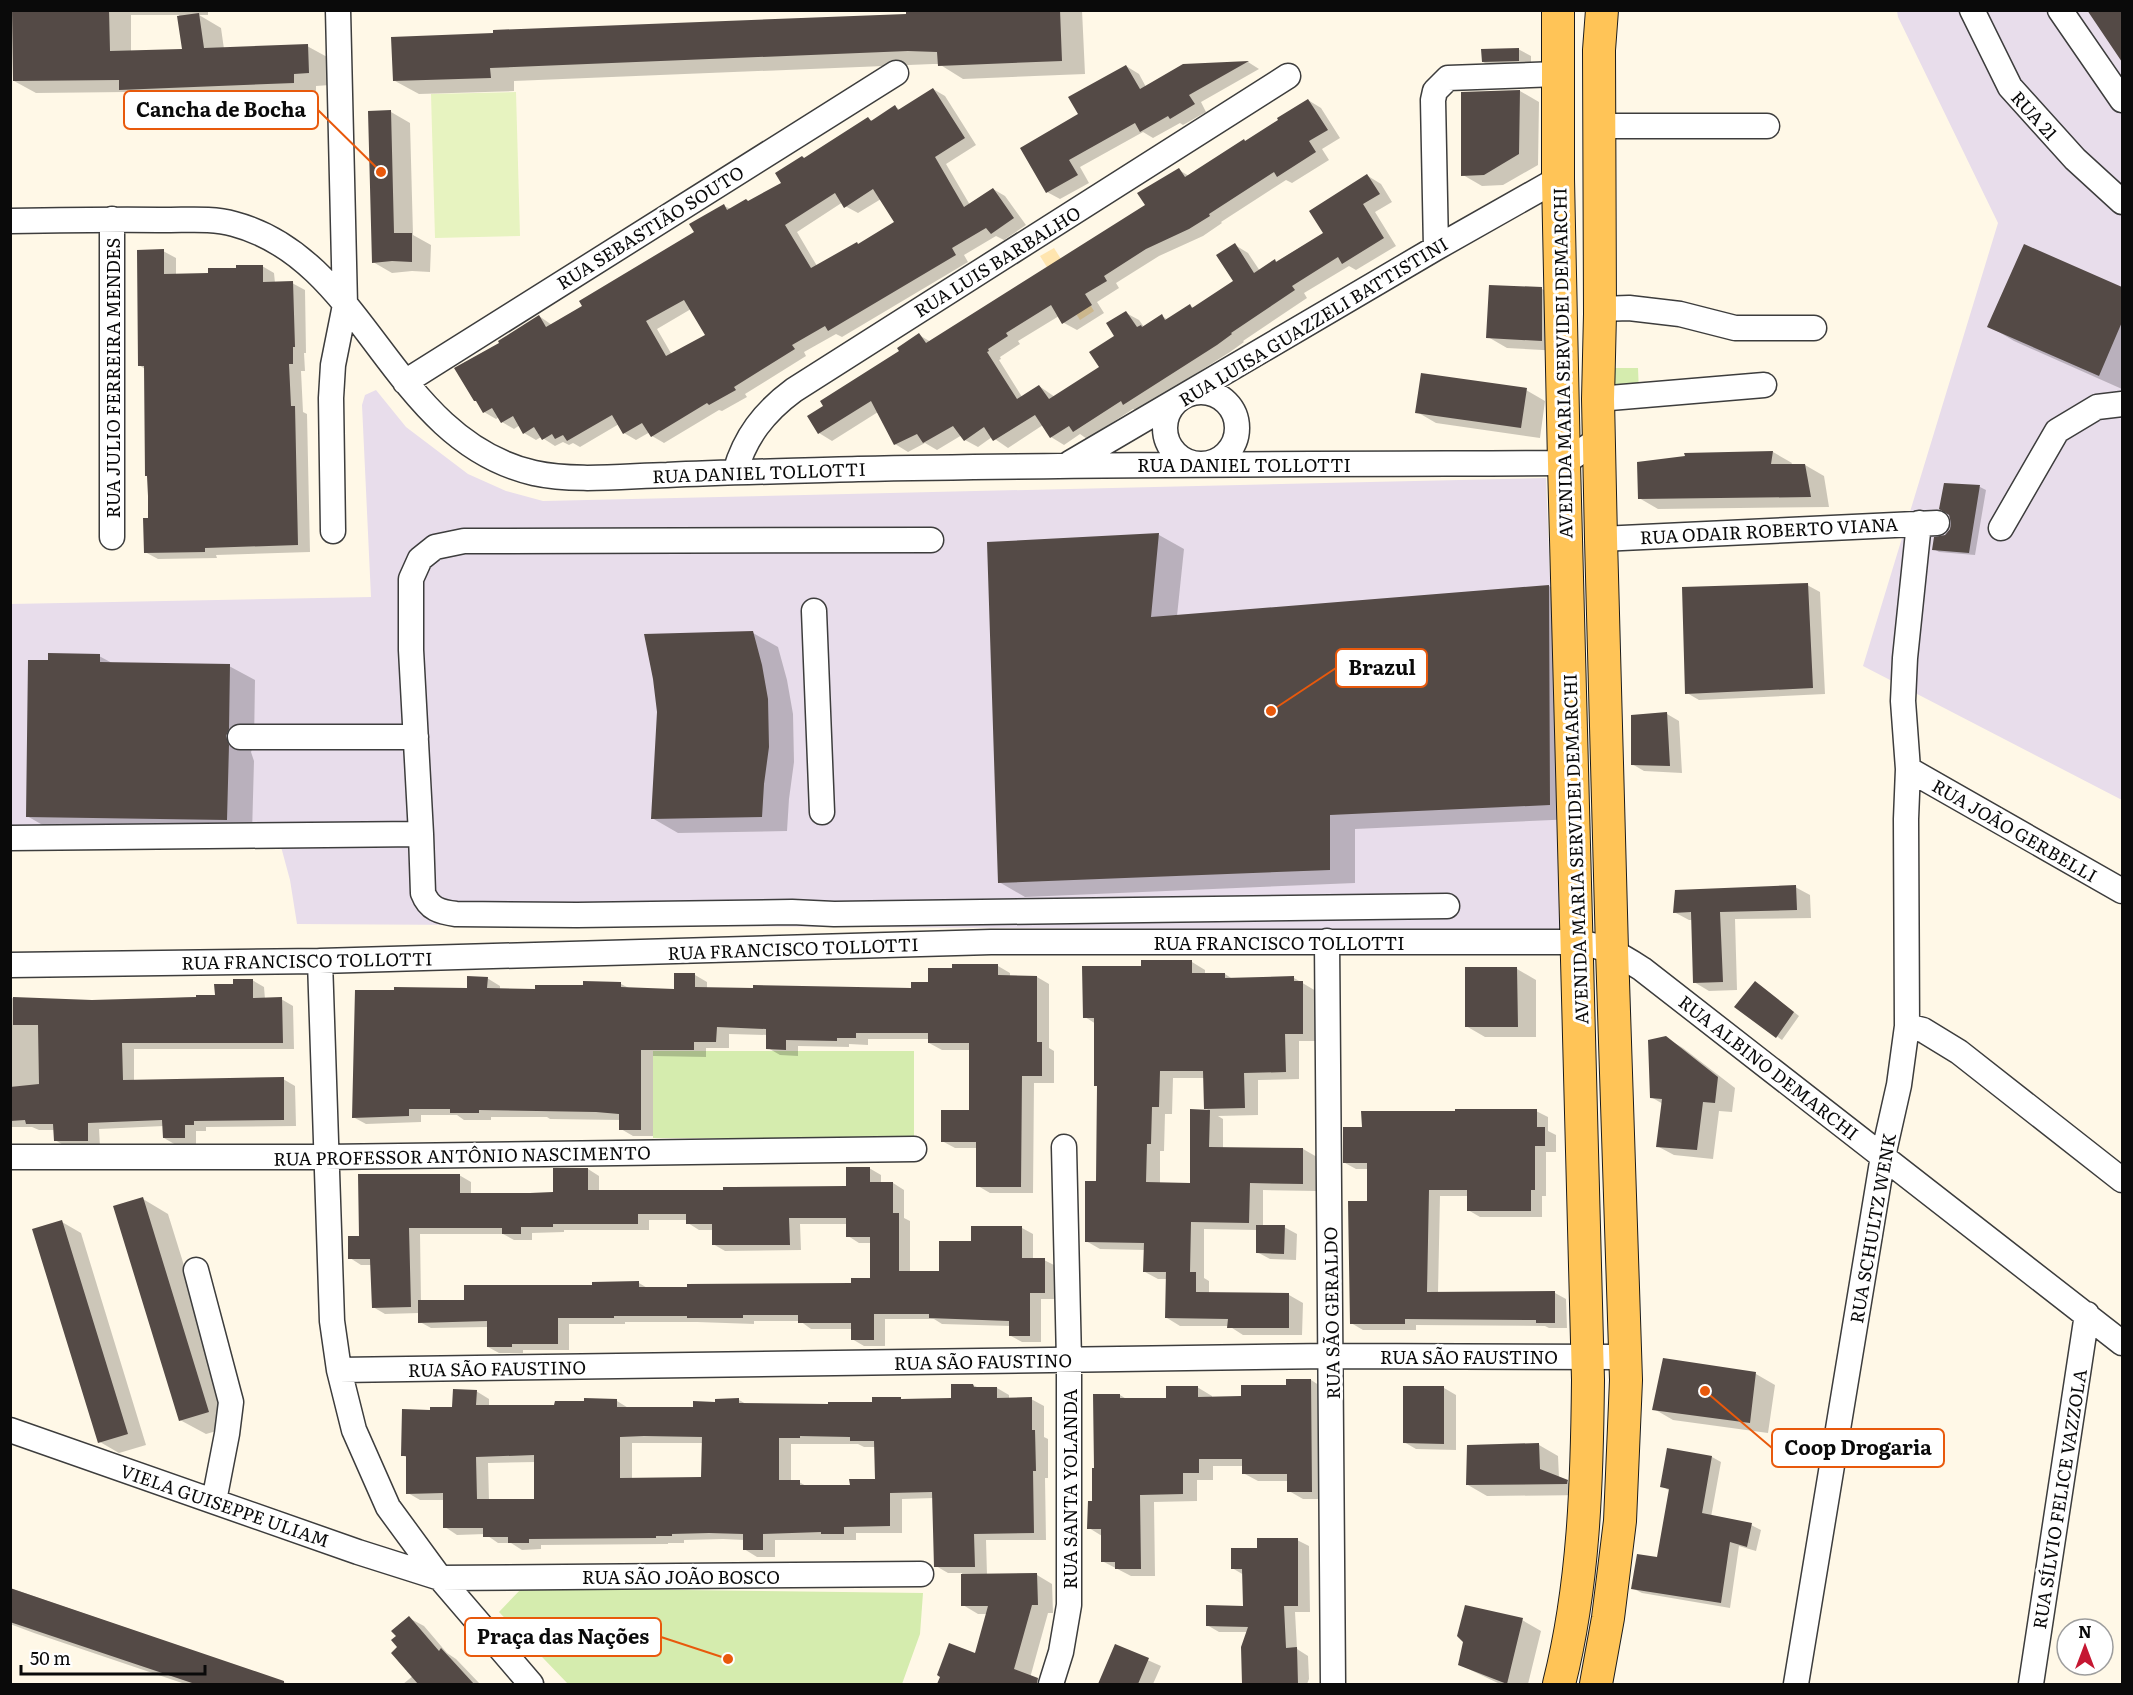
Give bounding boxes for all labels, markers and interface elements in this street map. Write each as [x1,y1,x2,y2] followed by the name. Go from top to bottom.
[2005,84,2065,146] street label: RUA 21
[124,91,318,129] callout: Cancha de Bocha
[136,93,307,123] text: Cancha de Bocha
[551,158,749,296] street label: RUA SEBASTIÃO SOUTO
[1545,187,1579,539] street label: AVENIDA MARIA SERVIDEI DEMARCHI
[908,199,1086,323] street label: RUA LUIS BARBALHO
[1173,230,1453,412] street label: RUA LUISA GUAZZELI BATTISTINI
[99,238,126,518] street label: RUA JULIO FERREIRA MENDES
[1137,451,1351,478] street label: RUA DANIEL TOLLOTTI
[652,455,866,489] street label: RUA DANIEL TOLLOTTI
[1639,510,1899,550] street label: RUA ODAIR ROBERTO VIANA
[1336,649,1427,687] callout: Brazul
[1348,651,1416,681] text: Brazul
[1555,673,1595,1025] street label: AVENIDA MARIA SERVIDEI DEMARCHI
[1927,772,2103,888] street label: RUA JOÃO GERBELLI
[1153,929,1405,956] street label: RUA FRANCISCO TOLLOTTI
[667,930,919,966] street label: RUA FRANCISCO TOLLOTTI
[181,944,433,976] street label: RUA FRANCISCO TOLLOTTI
[1673,988,1865,1146] street label: RUA ALBINO DEMARCHI
[1842,1130,1902,1325] street label: RUA SCHULTZ WENK
[273,1138,651,1172] street label: RUA PROFESSOR ANTÔNIO NASCIMENTO
[1316,1226,1346,1400] street label: RUA SÃO GERALDO
[1380,1343,1558,1370] street label: RUA SÃO FAUSTINO
[894,1346,1072,1376] street label: RUA SÃO FAUSTINO
[408,1353,586,1383] street label: RUA SÃO FAUSTINO
[2025,1367,2093,1631] street label: RUA SÍLVIO FELICE VAZZOLA
[1056,1389,1083,1589] street label: RUA SANTA YOLANDA
[1772,1429,1944,1467] callout: Coop Drogaria
[1784,1431,1932,1461] text: Coop Drogaria
[117,1456,333,1554] street label: VIELA GUISEPPE ULIAM
[582,1563,780,1590] street label: RUA SÃO JOÃO BOSCO
[2055,1617,2115,1677] north arrow
[465,1618,661,1656] callout: Praça das Nações
[2078,1619,2092,1643] text: N
[477,1620,649,1650] text: Praça das Nações
[21,1638,206,1676] scale bar
[30,1644,71,1671] text: 50 m

